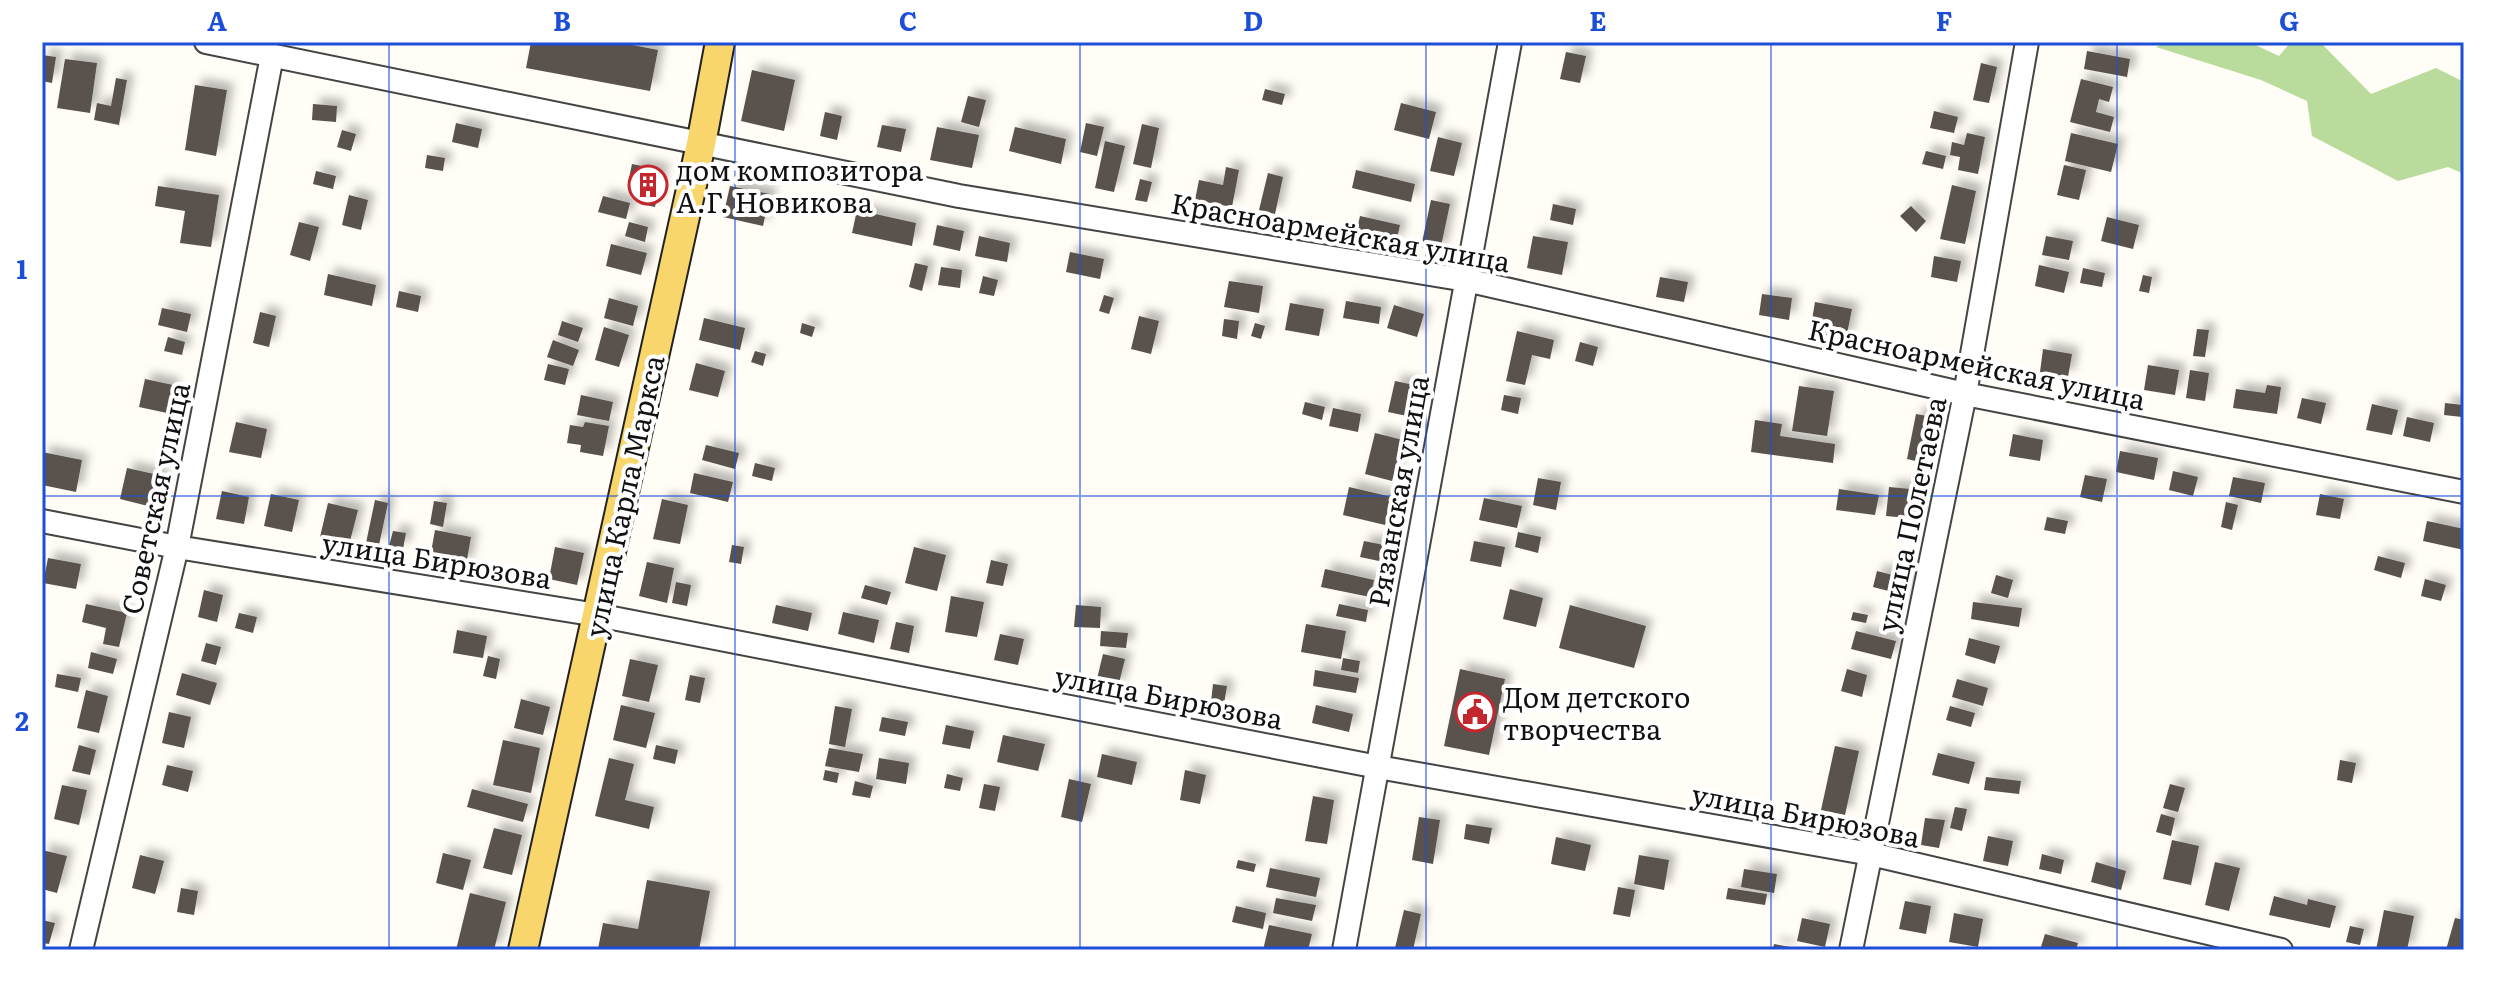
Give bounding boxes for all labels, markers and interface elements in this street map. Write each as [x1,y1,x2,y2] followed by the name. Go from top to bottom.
[207,0,227,39] text: A
[553,0,571,39] text: B
[899,0,917,39] text: C
[1243,0,1263,39] text: D
[1589,0,1607,39] text: E
[1936,0,1952,39] text: F
[2279,0,2299,39] text: G
[676,148,923,222] place label: дом композитора А.Г. Новикова
[627,164,669,206] building icon: дом композитора А.Г. Новикова
[1168,180,1514,282] street label: Красноармейская улица
[17,248,28,287] text: 1
[1804,307,2150,419] street label: Красноармейская улица
[573,351,673,641] street label: улица Карла Маркса
[1356,372,1438,610] street label: Рязанская улица
[109,378,199,618] street label: Советская улица
[1865,392,1955,636] street label: улица Полетаева
[319,520,555,598] street label: улица Бирюзова
[1051,653,1287,739] street label: улица Бирюзова
[1503,675,1691,749] place label: Дом детского творчества
[1454,691,1496,733] public building icon: Дом детского творчества
[15,700,29,739] text: 2
[1688,771,1924,857] street label: улица Бирюзова

